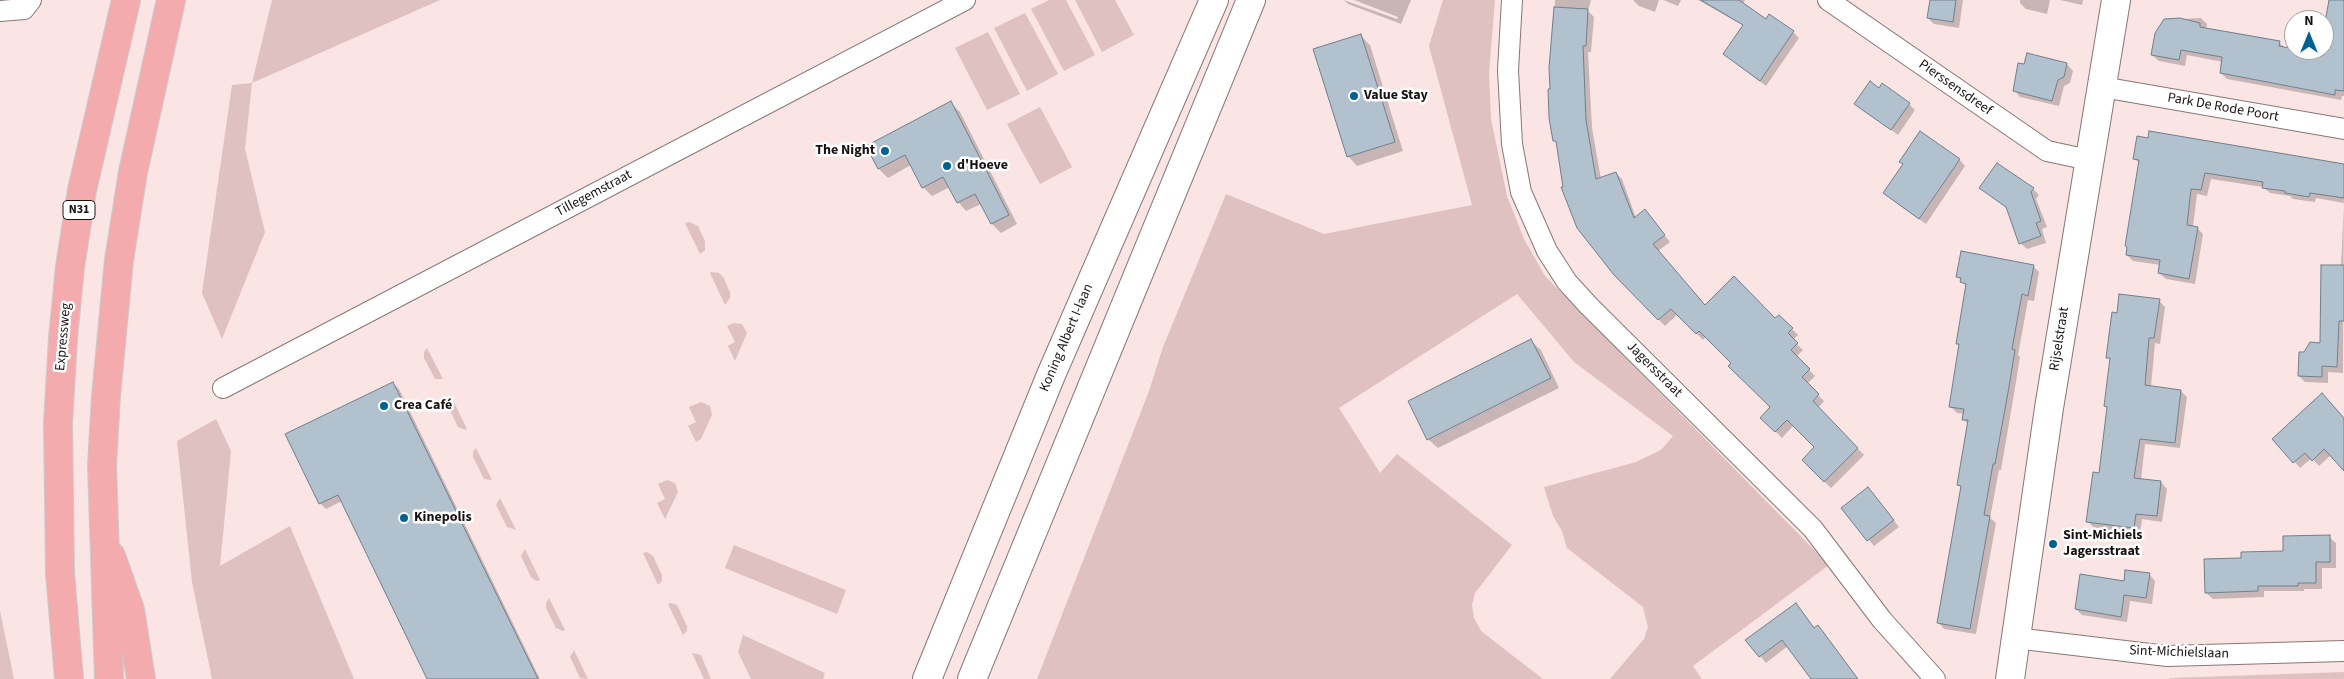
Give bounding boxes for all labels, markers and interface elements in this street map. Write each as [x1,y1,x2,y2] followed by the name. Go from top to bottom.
[2284,10,2334,60] north arrow
[2304,11,2314,31] text: N
[1915,57,1995,119] street label: Pierssensdreef
[1364,88,1428,104] place label: Value Stay
[1348,90,1360,102] marker: Value Stay
[2166,90,2280,126] street label: Park De Rode Poort
[815,143,875,159] place label: The Night
[879,145,891,157] marker: The Night
[957,158,1008,174] place label: d'Hoeve
[941,160,953,172] marker: d'Hoeve
[553,167,635,221] street label: Tillegemstraat
[63,200,95,220] road number: N31
[1037,281,1097,395] street label: Koning Albert I-laan
[53,302,75,372] street label: Expressweg
[2047,306,2073,372] street label: Rijselstraat
[1623,339,1685,401] street label: Jagersstraat
[394,398,452,414] place label: Crea Café
[378,400,390,412] marker: Crea Café
[414,510,472,526] place label: Kinepolis
[398,512,410,524] marker: Kinepolis
[2063,528,2143,560] place label: Sint-Michiels Jagersstraat
[2047,538,2059,550] marker: Sint-Michiels Jagersstraat
[2129,643,2229,663] street label: Sint-Michielslaan

